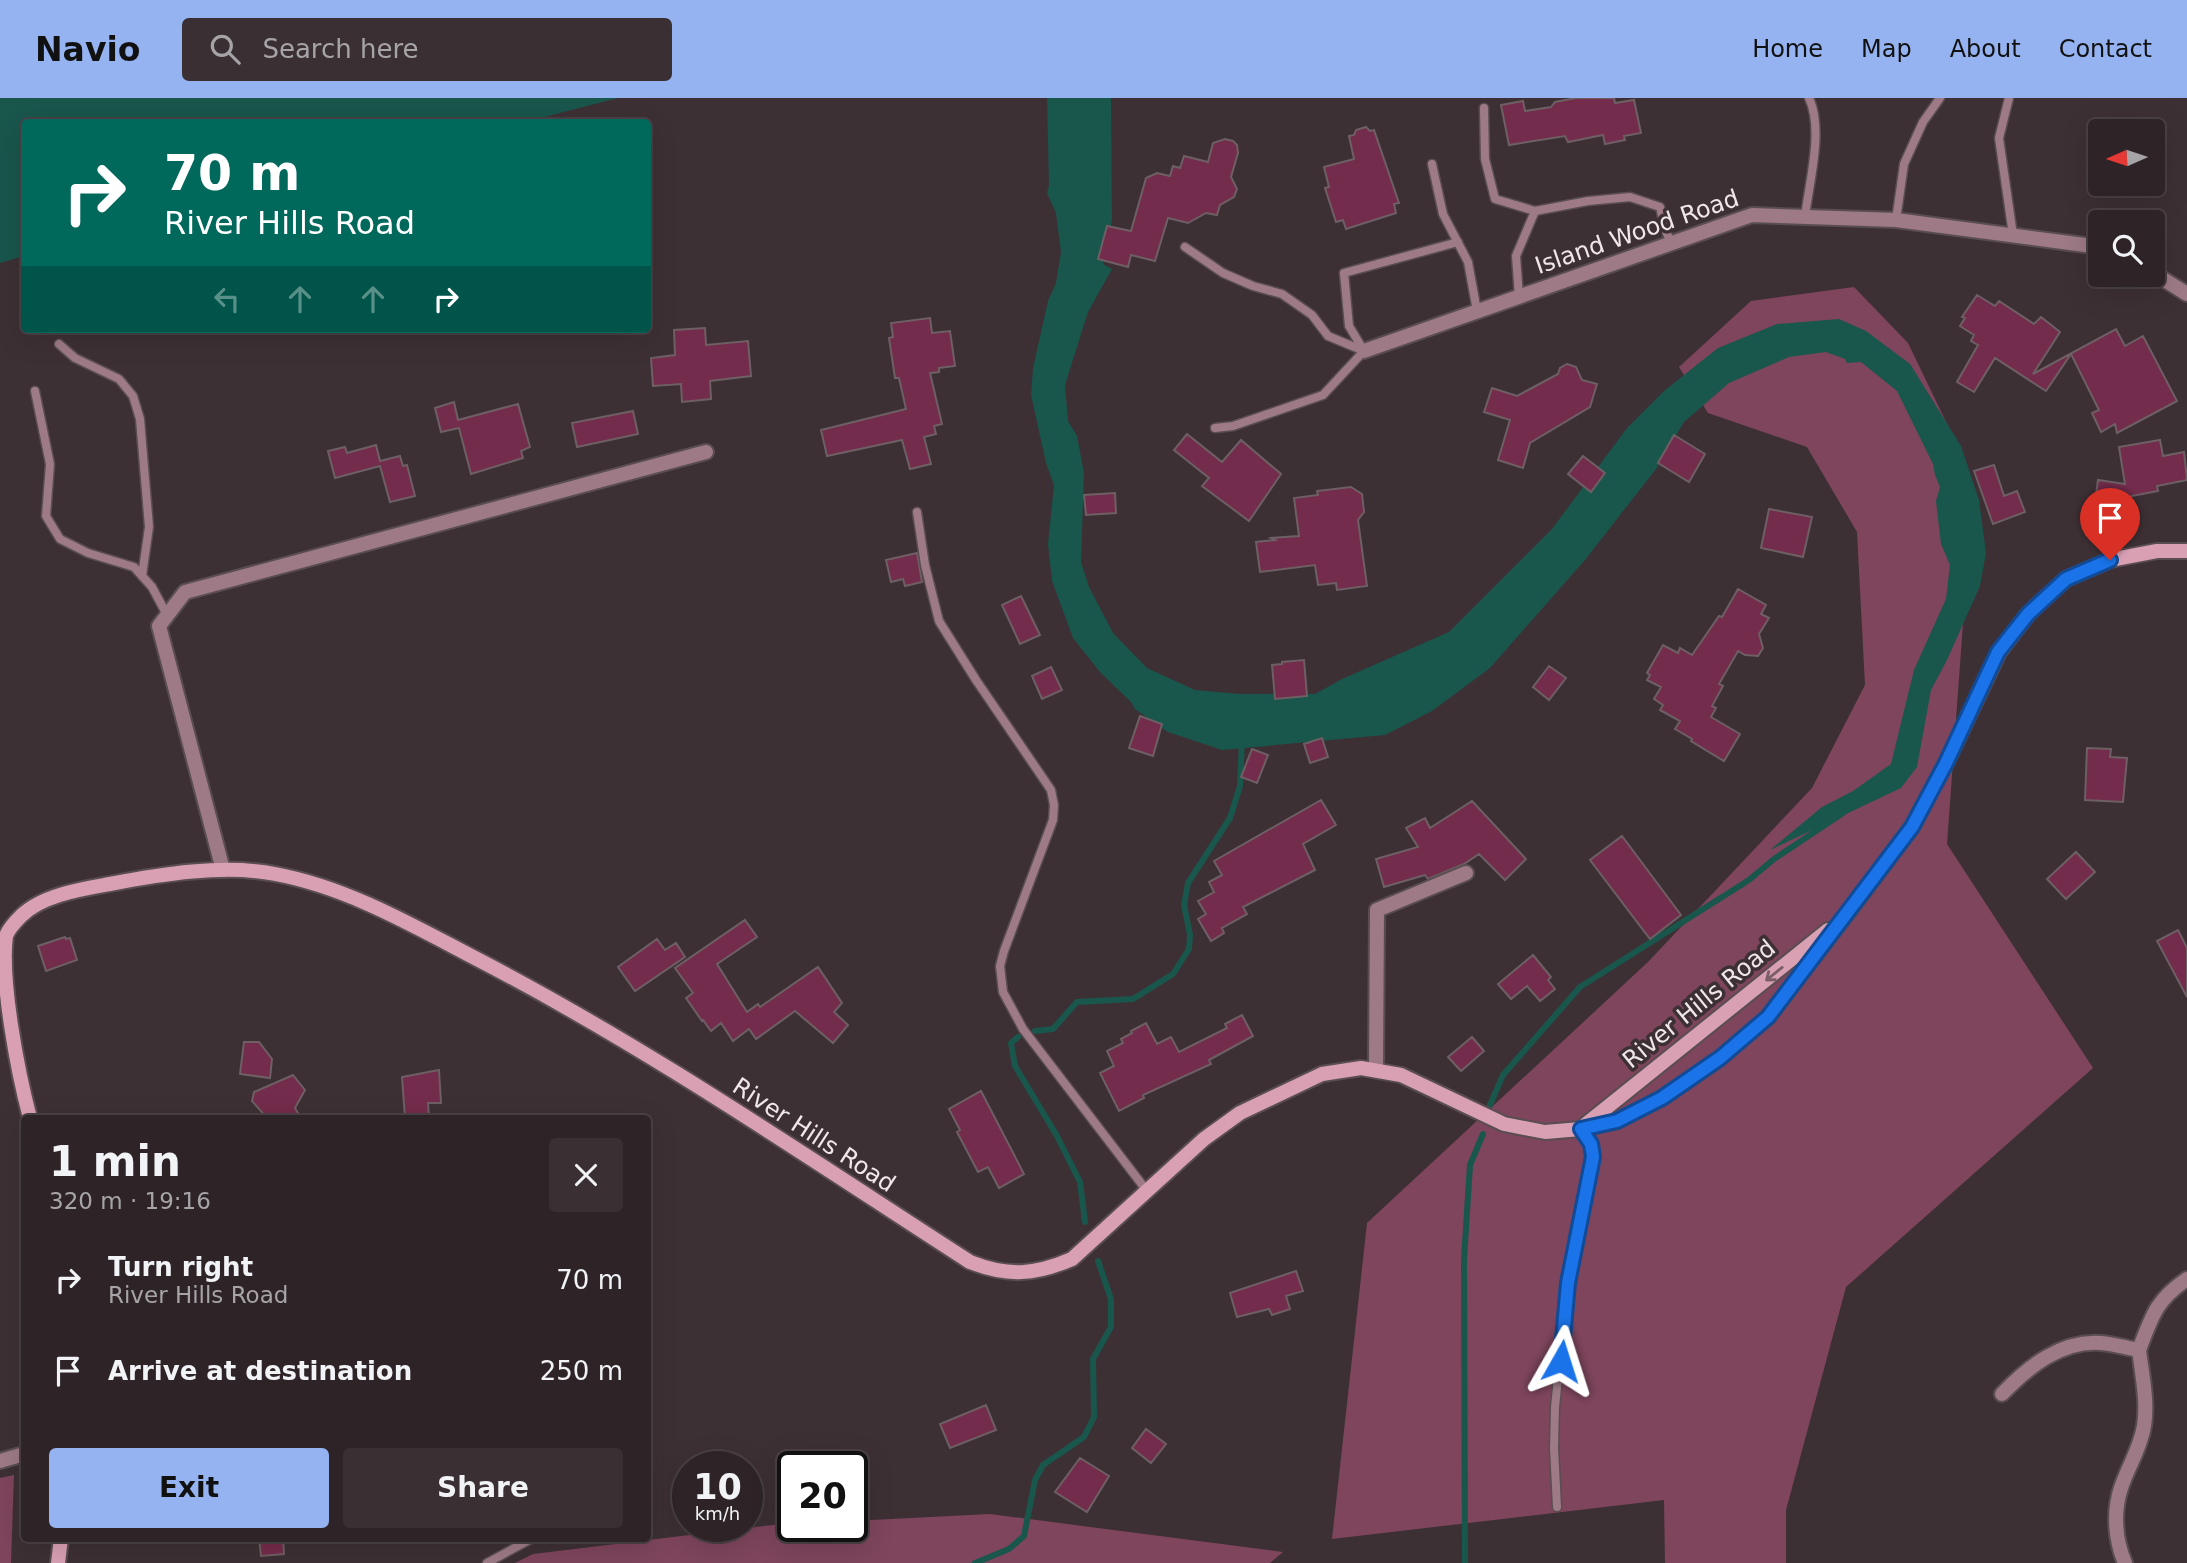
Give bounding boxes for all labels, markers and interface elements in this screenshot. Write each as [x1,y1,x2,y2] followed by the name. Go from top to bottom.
[182,18,672,81] search box
[35,30,140,69] text: Navio
[206,30,244,68] icon: search
[262,34,419,64] text: Search here
[1752,35,1823,63] text: Home
[1861,35,1912,63] text: Map
[1950,35,2021,63] text: About
[2059,35,2152,63] text: Contact
[2088,119,2165,196] north arrow
[2088,119,2165,287] map controls
[164,145,300,202] text: 70 m
[49,147,140,238] icon: right
[1531,184,1743,280] street label: Island Wood Road
[164,204,415,242] text: River Hills Road
[2088,210,2165,287] button: search
[208,280,246,318] icon: left
[281,280,319,318] icon: ahead
[354,280,392,318] icon: ahead
[427,280,465,318] icon: right
[2080,488,2140,560] pin
[2091,499,2129,537] icon: arrive
[1617,934,1781,1074] street label: River Hills Road
[1765,966,1783,981] one-way arrow
[727,1072,901,1198] street label: River Hills Road
[49,1137,181,1186] text: 1 min
[549,1138,623,1212] button: close
[49,1188,211,1214] text: 320 m · 19:16
[108,1252,253,1282] text: Turn right
[49,1261,87,1299] icon: right
[556,1265,623,1295] text: 70 m
[108,1282,288,1308] text: River Hills Road
[1524,1324,1598,1398] position arrow
[49,1352,87,1390] icon: arrive
[108,1356,412,1386] text: Arrive at destination
[540,1356,623,1386] text: 250 m
[49,1448,329,1528] button: Exit
[343,1448,623,1528] button: Share
[777,1451,868,1542] speed limit sign: 20
[693,1467,742,1507] text: 10
[695,1503,740,1524] text: km/h

